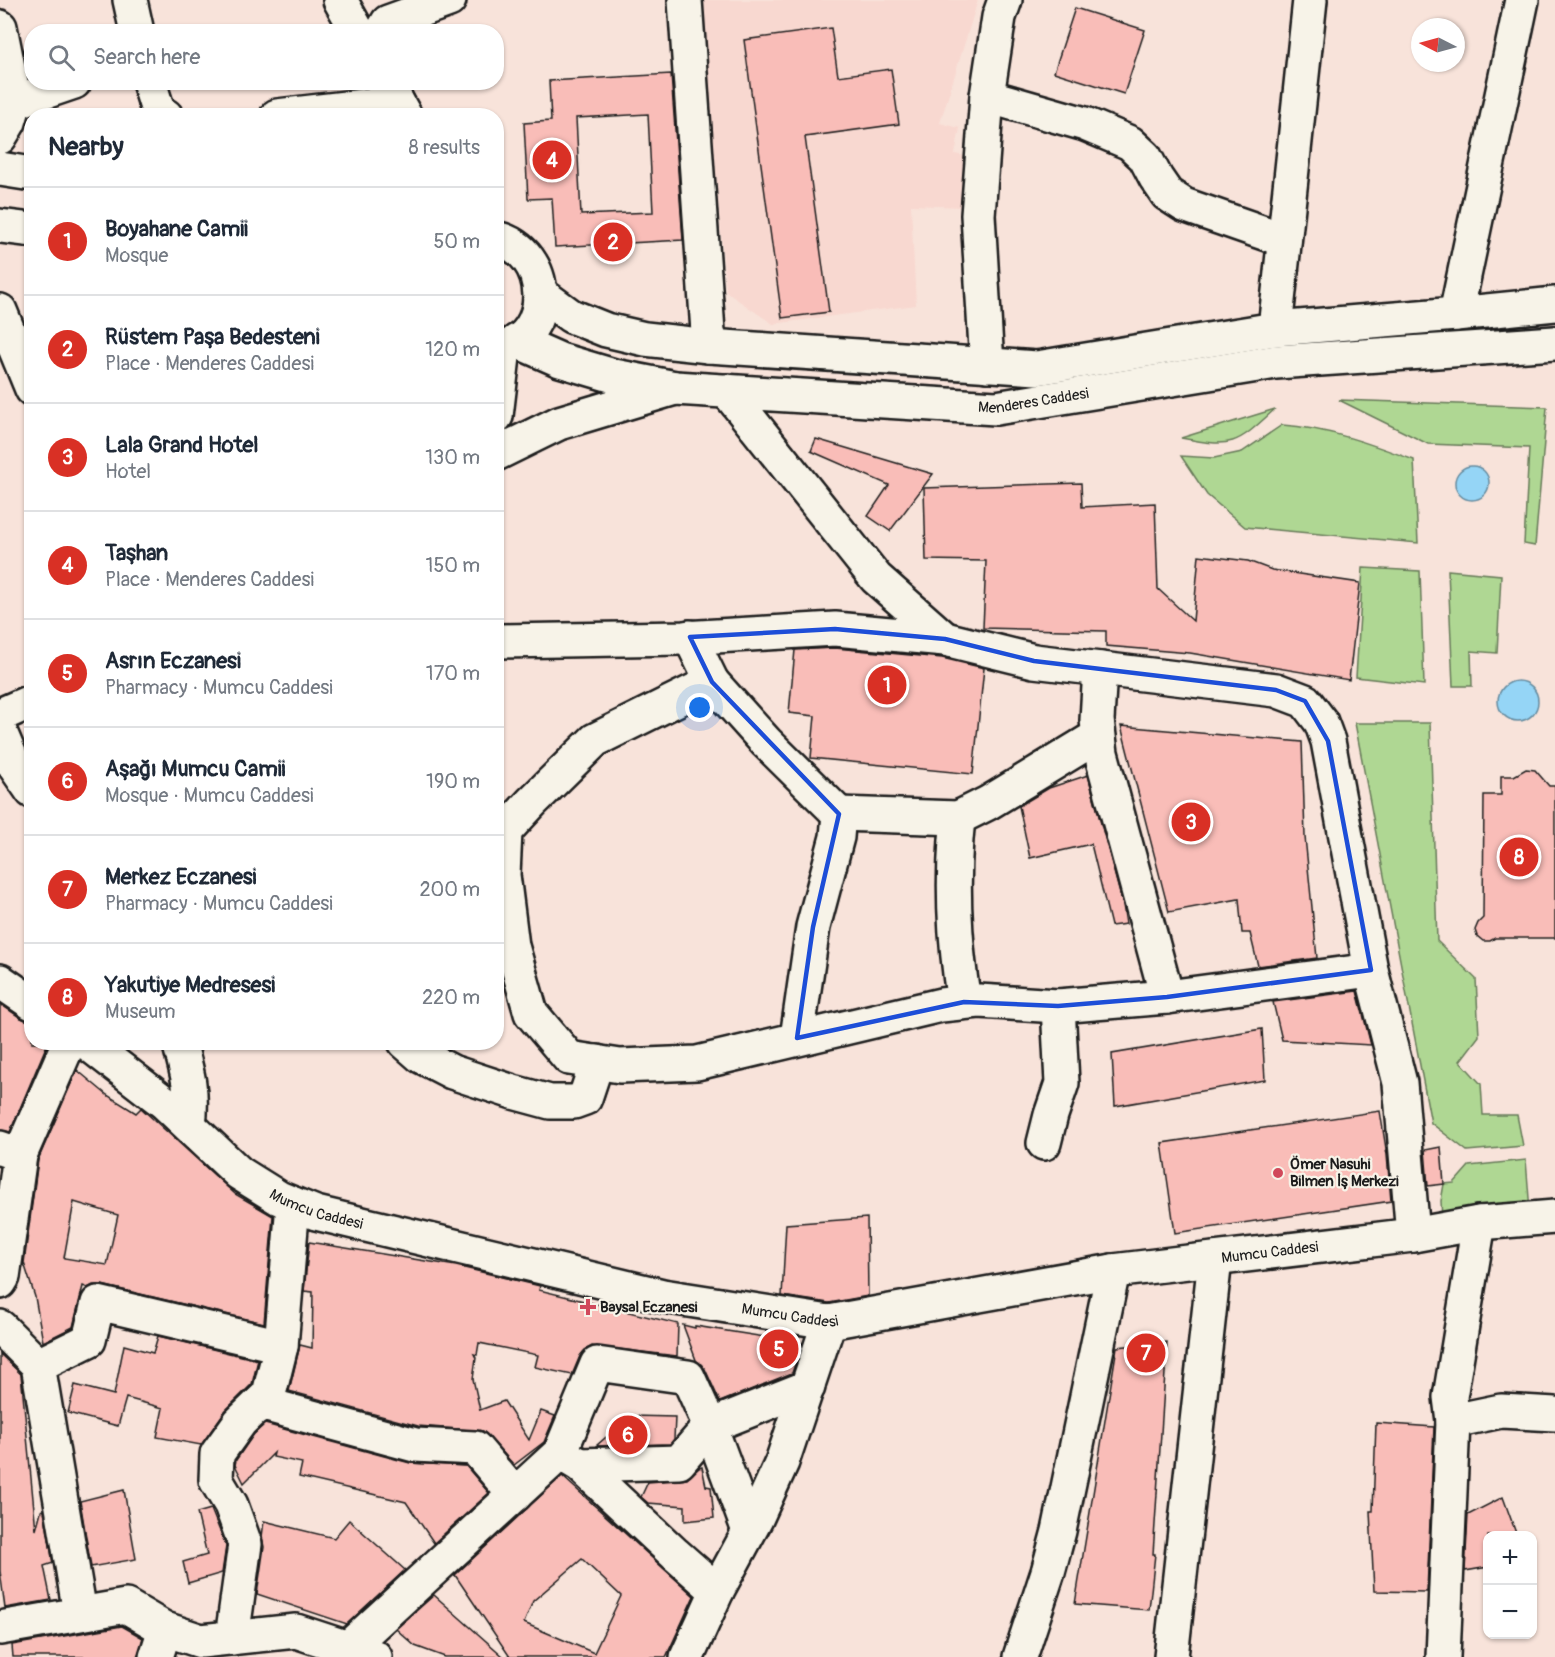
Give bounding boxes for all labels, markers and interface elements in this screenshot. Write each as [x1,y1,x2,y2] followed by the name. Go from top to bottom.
[1411,18,1465,72] north arrow
[24,24,504,90] search box
[45,41,78,74] icon: search
[93,43,200,71] text: Search here
[48,131,124,163] text: Nearby
[409,135,480,160] text: 8 results
[532,138,572,182] pin: 4
[105,215,248,243] text: Boyahane Camii
[594,220,632,264] pin: 2
[64,229,71,254] text: 1
[433,229,480,254] text: 50 m
[105,243,168,268] text: Mosque
[105,323,320,351] text: Rüstem Paşa Bedesteni
[62,337,73,362] text: 2
[425,337,480,362] text: 120 m
[105,351,314,376] text: Place · Menderes Caddesi
[977,384,1090,418] street label: Menderes Caddesi
[105,431,259,459] text: Lala Grand Hotel
[62,445,73,470] text: 3
[425,445,480,470] text: 130 m
[105,459,151,484] text: Hotel
[105,539,168,567] text: Taşhan
[62,553,73,578] text: 4
[426,553,480,578] text: 150 m
[105,567,314,592] text: Place · Menderes Caddesi
[105,647,241,675] text: Asrın Eczanesi
[62,661,73,686] text: 5
[426,661,480,686] text: 170 m
[868,662,906,708] pin: 1
[105,675,333,700] text: Pharmacy · Mumcu Caddesi
[685,693,714,722] your location
[105,755,286,783] text: Aşağı Mumcu Camii
[62,769,73,794] text: 6
[426,769,480,794] text: 190 m
[105,783,313,808] text: Mosque · Mumcu Caddesi
[1172,800,1210,844] pin: 3
[1500,834,1538,880] pin: 8
[105,863,257,891] text: Merkez Eczanesi
[62,877,73,902] text: 7
[419,877,480,902] text: 200 m
[105,891,333,916] text: Pharmacy · Mumcu Caddesi
[105,971,275,999] text: Yakutiye Medresesi
[62,985,73,1010] text: 8
[422,985,480,1010] text: 220 m
[105,999,175,1024] text: Museum
[1290,1155,1399,1191] place label: Ömer Nasuhi Bilmen İş Merkezi
[1271,1166,1285,1180] marker: Ömer Nasuhi Bilmen İş Merkezi
[266,1185,365,1234] street label: Mumcu Caddesi
[1220,1237,1320,1268] street label: Mumcu Caddesi
[600,1298,698,1317] place label: Baysal Eczanesi
[740,1299,840,1332] street label: Mumcu Caddesi
[581,1300,595,1314] marker: Baysal Eczanesi
[760,1326,798,1372] pin: 5
[1126,1330,1166,1376] pin: 7
[608,1412,648,1458] pin: 6
[1483,1531,1537,1639] map controls
[1483,1531,1537,1585] button: +
[1483,1585,1537,1639] button: −

